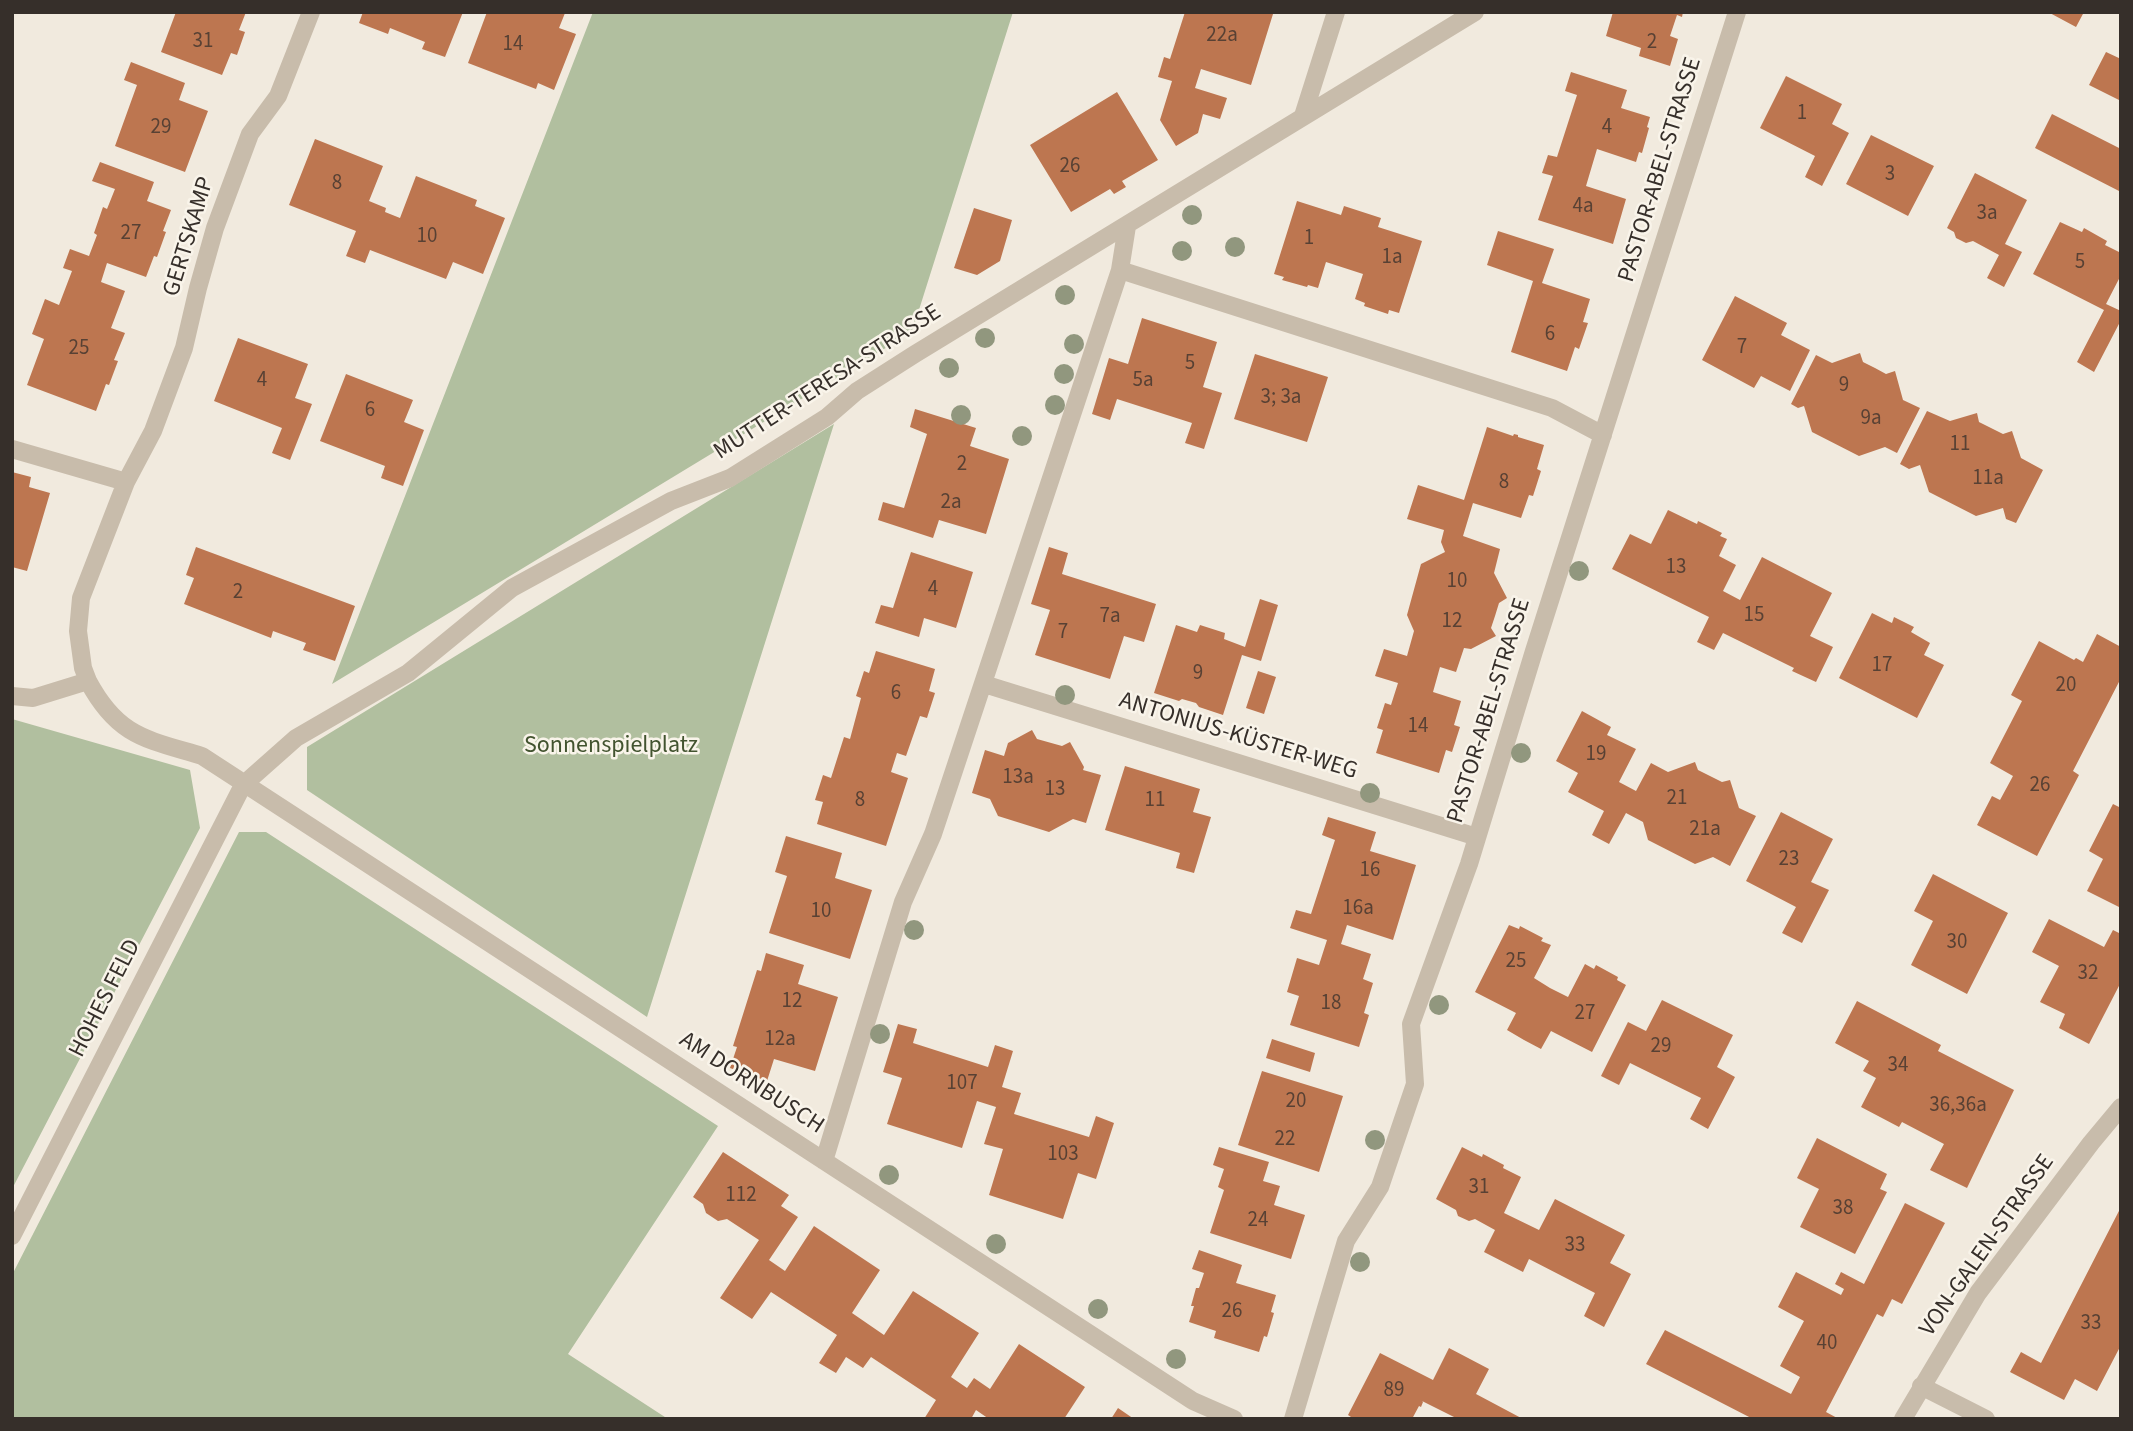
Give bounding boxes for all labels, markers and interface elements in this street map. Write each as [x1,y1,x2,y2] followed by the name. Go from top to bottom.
[1206,23,1238,49] house number: 22a
[193,29,213,55] house number: 31
[1647,30,1657,56] house number: 2
[503,32,523,58] house number: 14
[1613,54,1709,286] street label: PASTOR-ABEL-STRASSE
[1797,101,1807,127] house number: 1
[151,115,171,141] house number: 29
[1602,115,1612,141] house number: 4
[1060,154,1080,180] house number: 26
[1885,162,1895,188] house number: 3
[332,171,342,197] house number: 8
[158,174,222,300] street label: GERTSKAMP
[1572,194,1594,220] house number: 4a
[1976,201,1998,227] house number: 3a
[121,221,141,247] house number: 27
[417,224,437,250] house number: 10
[1304,226,1314,252] house number: 1
[1381,245,1403,271] house number: 1a
[2075,250,2085,276] house number: 5
[709,299,947,467] street label: MUTTER-TERESA-STRASSE
[1545,322,1555,348] house number: 6
[1737,335,1747,361] house number: 7
[69,336,89,362] house number: 25
[1185,351,1195,377] house number: 5
[257,368,267,394] house number: 4
[1132,368,1154,394] house number: 5a
[1839,373,1849,399] house number: 9
[1261,385,1301,411] house number: 3; 3a
[365,398,375,424] house number: 6
[1860,406,1882,432] house number: 9a
[1950,432,1970,458] house number: 11
[957,452,967,478] house number: 2
[1972,466,2004,492] house number: 11a
[1499,470,1509,496] house number: 8
[940,490,962,516] house number: 2a
[1666,555,1686,581] house number: 13
[1447,569,1467,595] house number: 10
[928,577,938,603] house number: 4
[233,580,243,606] house number: 2
[1442,595,1538,827] street label: PASTOR-ABEL-STRASSE
[1744,603,1764,629] house number: 15
[1099,604,1121,630] house number: 7a
[1442,609,1462,635] house number: 12
[1058,620,1068,646] house number: 7
[1872,653,1892,679] house number: 17
[1193,661,1203,687] house number: 9
[2056,673,2076,699] house number: 20
[891,681,901,707] house number: 6
[1115,687,1361,787] street label: ANTONIUS-KÜSTER-WEG
[1408,714,1428,740] house number: 14
[524,733,698,761] park label: Sonnenspielplatz
[1586,742,1606,768] house number: 19
[1002,765,1034,791] house number: 13a
[2030,773,2050,799] house number: 26
[1045,777,1065,803] house number: 13
[1667,786,1687,812] house number: 21
[855,788,865,814] house number: 8
[1145,788,1165,814] house number: 11
[1689,817,1721,843] house number: 21a
[1779,847,1799,873] house number: 23
[1360,858,1380,884] house number: 16
[1342,896,1374,922] house number: 16a
[811,899,831,925] house number: 10
[1947,930,1967,956] house number: 30
[64,935,148,1063] street label: HOHES FELD
[1506,949,1526,975] house number: 25
[2078,961,2098,987] house number: 32
[782,989,802,1015] house number: 12
[1321,991,1341,1017] house number: 18
[1575,1001,1595,1027] house number: 27
[673,1027,829,1141] street label: AM DORNBUSCH
[764,1027,796,1053] house number: 12a
[1651,1034,1671,1060] house number: 29
[1888,1053,1908,1079] house number: 34
[946,1071,978,1097] house number: 107
[1286,1089,1306,1115] house number: 20
[1929,1093,1987,1119] house number: 36,36a
[1275,1127,1295,1153] house number: 22
[1047,1142,1079,1168] house number: 103
[1914,1150,2062,1342] street label: VON-GALEN-STRASSE
[1469,1175,1489,1201] house number: 31
[725,1183,757,1209] house number: 112
[1833,1196,1853,1222] house number: 38
[1248,1208,1268,1234] house number: 24
[1565,1233,1585,1259] house number: 33
[1222,1299,1242,1325] house number: 26
[2081,1311,2101,1337] house number: 33
[1817,1331,1837,1357] house number: 40
[1384,1378,1404,1404] house number: 89

